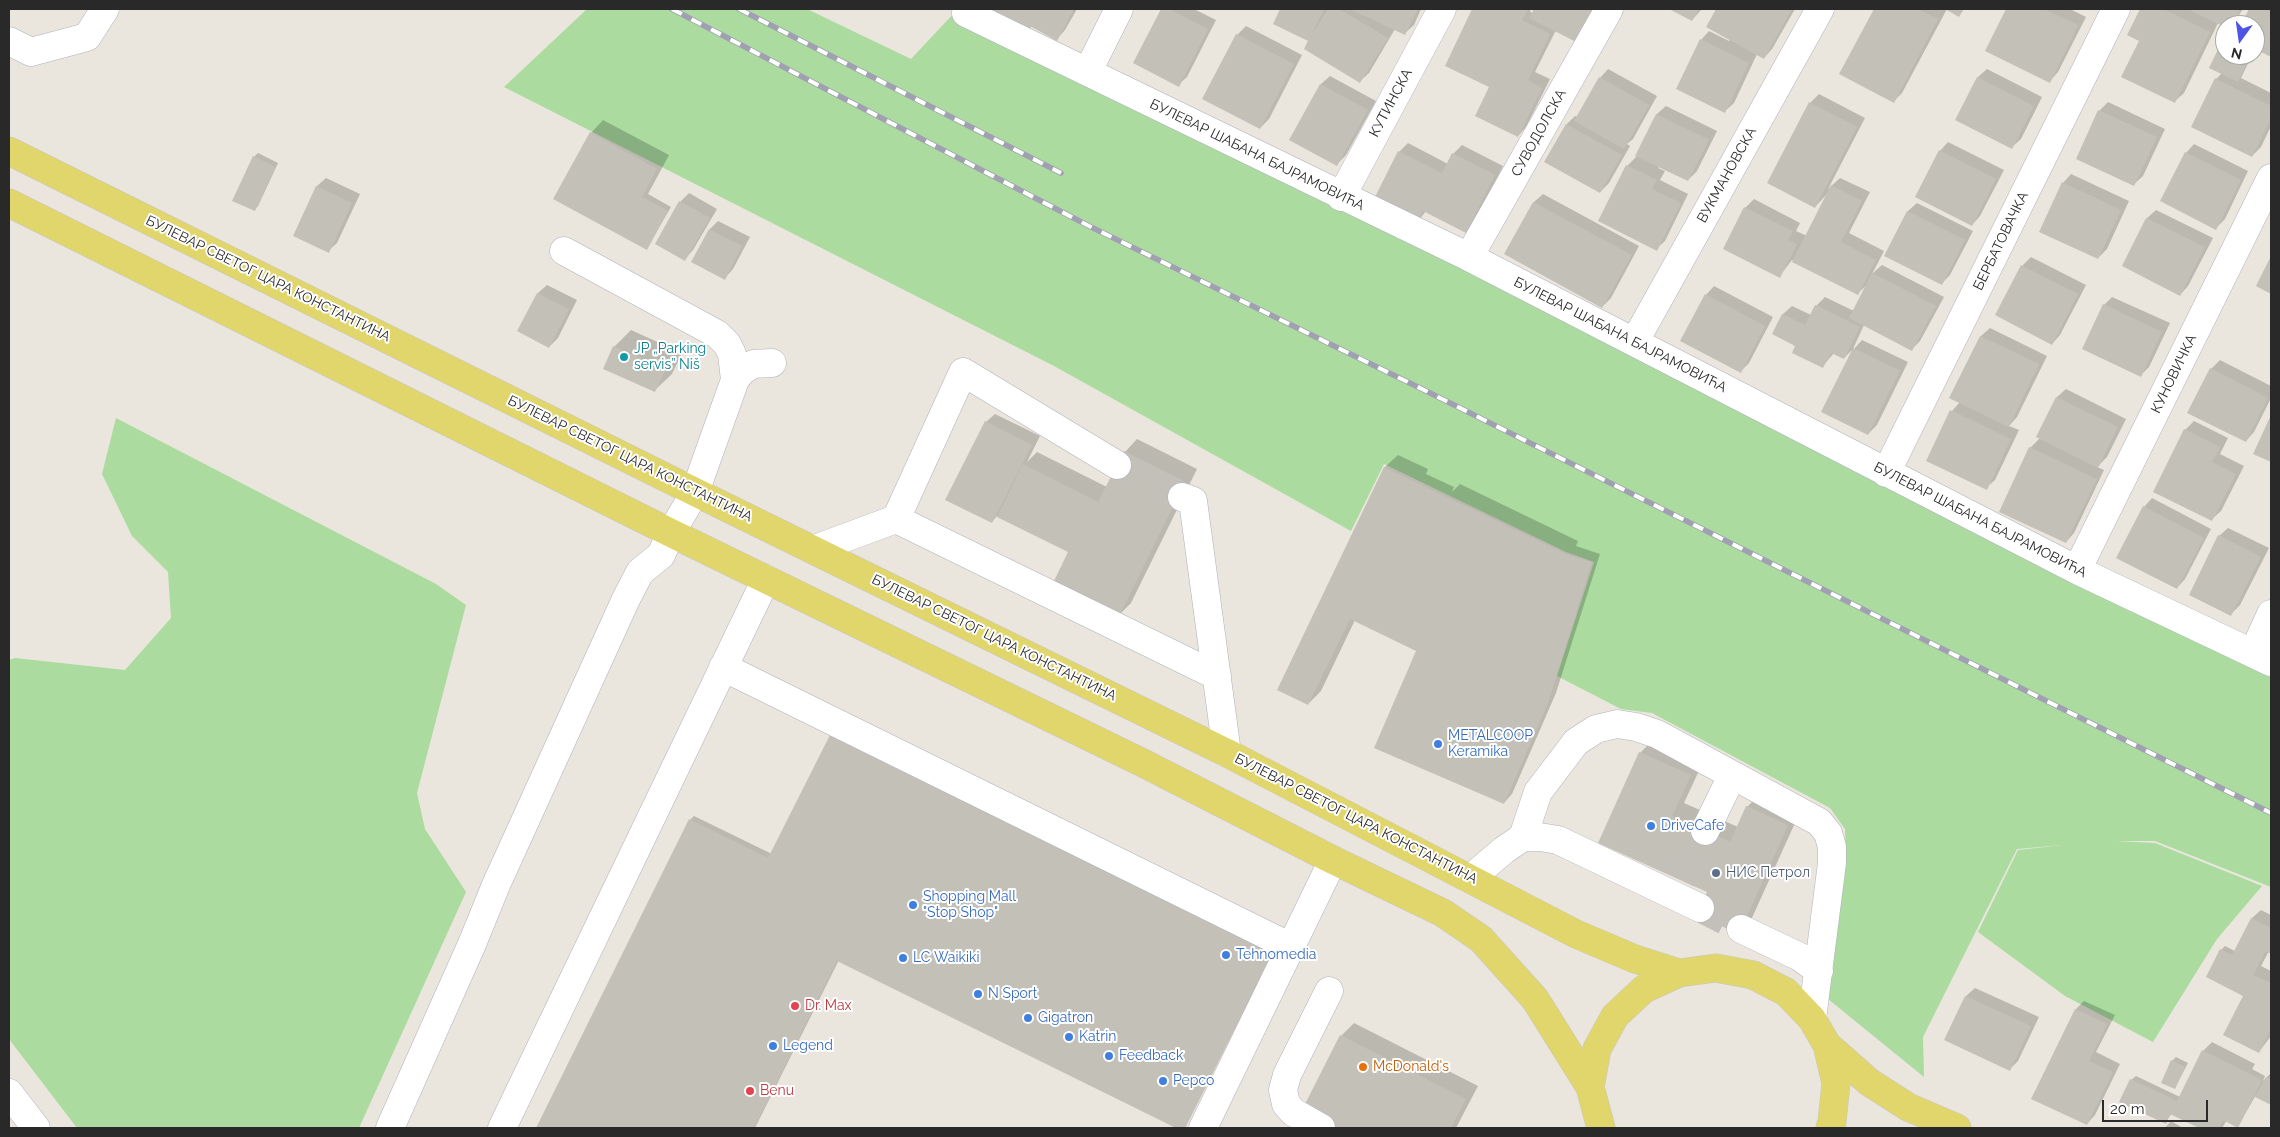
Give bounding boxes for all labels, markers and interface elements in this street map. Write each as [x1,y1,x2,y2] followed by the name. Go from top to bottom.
[2215,15,2265,65] north arrow
[2229,45,2244,63] text: N
[1366,66,1416,140] street label: КУТИНСКА
[1508,86,1570,180] street label: СУВОДОЛСКА
[1147,96,1367,214] street label: БУЛЕВАР ШАБАНА БАЈРАМОВИЋА
[1694,124,1760,226] street label: ВУКМАНОВСКА
[1970,189,2032,293] street label: БЕРБАТОВАЧКА
[143,212,393,346] street label: БУЛЕВАР СВЕТОГ ЦАРА КОНСТАНТИНА
[1511,274,1729,396] street label: БУЛЕВАР ШАБАНА БАЈРАМОВИЋА
[2148,332,2200,416] street label: КУНОВИЧКА
[634,341,706,374] place label: JP „Parking servis” Niš
[618,351,630,363] marker: JP „Parking servis” Niš
[505,392,755,526] street label: БУЛЕВАР СВЕТОГ ЦАРА КОНСТАНТИНА
[1871,459,2089,581] street label: БУЛЕВАР ШАБАНА БАЈРАМОВИЋА
[869,571,1119,705] street label: БУЛЕВАР СВЕТОГ ЦАРА КОНСТАНТИНА
[1448,728,1533,760] place label: METALCOOP Keramika
[1432,738,1444,750] marker: METALCOOP Keramika
[1232,750,1480,888] street label: БУЛЕВАР СВЕТОГ ЦАРА КОНСТАНТИНА
[1661,818,1724,834] place label: DriveCafe
[1645,820,1657,832] marker: DriveCafe
[1726,865,1810,881] place label: НИС Петрол
[1710,867,1722,879] marker: НИС Петрол
[923,889,1016,922] place label: Shopping Mall "Stop Shop"
[907,899,919,911] marker: Shopping Mall "Stop Shop"
[1236,947,1316,963] place label: Tehnomedia
[1220,949,1232,961] marker: Tehnomedia
[913,950,979,966] place label: LC Waikiki
[897,952,909,964] marker: LC Waikiki
[988,986,1037,1002] place label: N Sport
[972,988,984,1000] marker: N Sport
[805,998,852,1014] place label: Dr. Max
[789,1000,801,1012] marker: Dr. Max
[1038,1010,1093,1026] place label: Gigatron
[1022,1012,1034,1024] marker: Gigatron
[1079,1029,1116,1045] place label: Katrin
[1063,1031,1075,1043] marker: Katrin
[783,1038,833,1054] place label: Legend
[767,1040,779,1052] marker: Legend
[1119,1048,1183,1064] place label: Feedback
[1103,1050,1115,1062] marker: Feedback
[1373,1059,1449,1075] place label: McDonald's
[1357,1061,1369,1073] marker: McDonald's
[1173,1073,1214,1089] place label: Pepco
[1157,1075,1169,1087] marker: Pepco
[760,1083,794,1099] place label: Benu
[744,1085,756,1097] marker: Benu
[2105,1090,2211,1122] scale bar
[2110,1100,2145,1118] text: 20 m

